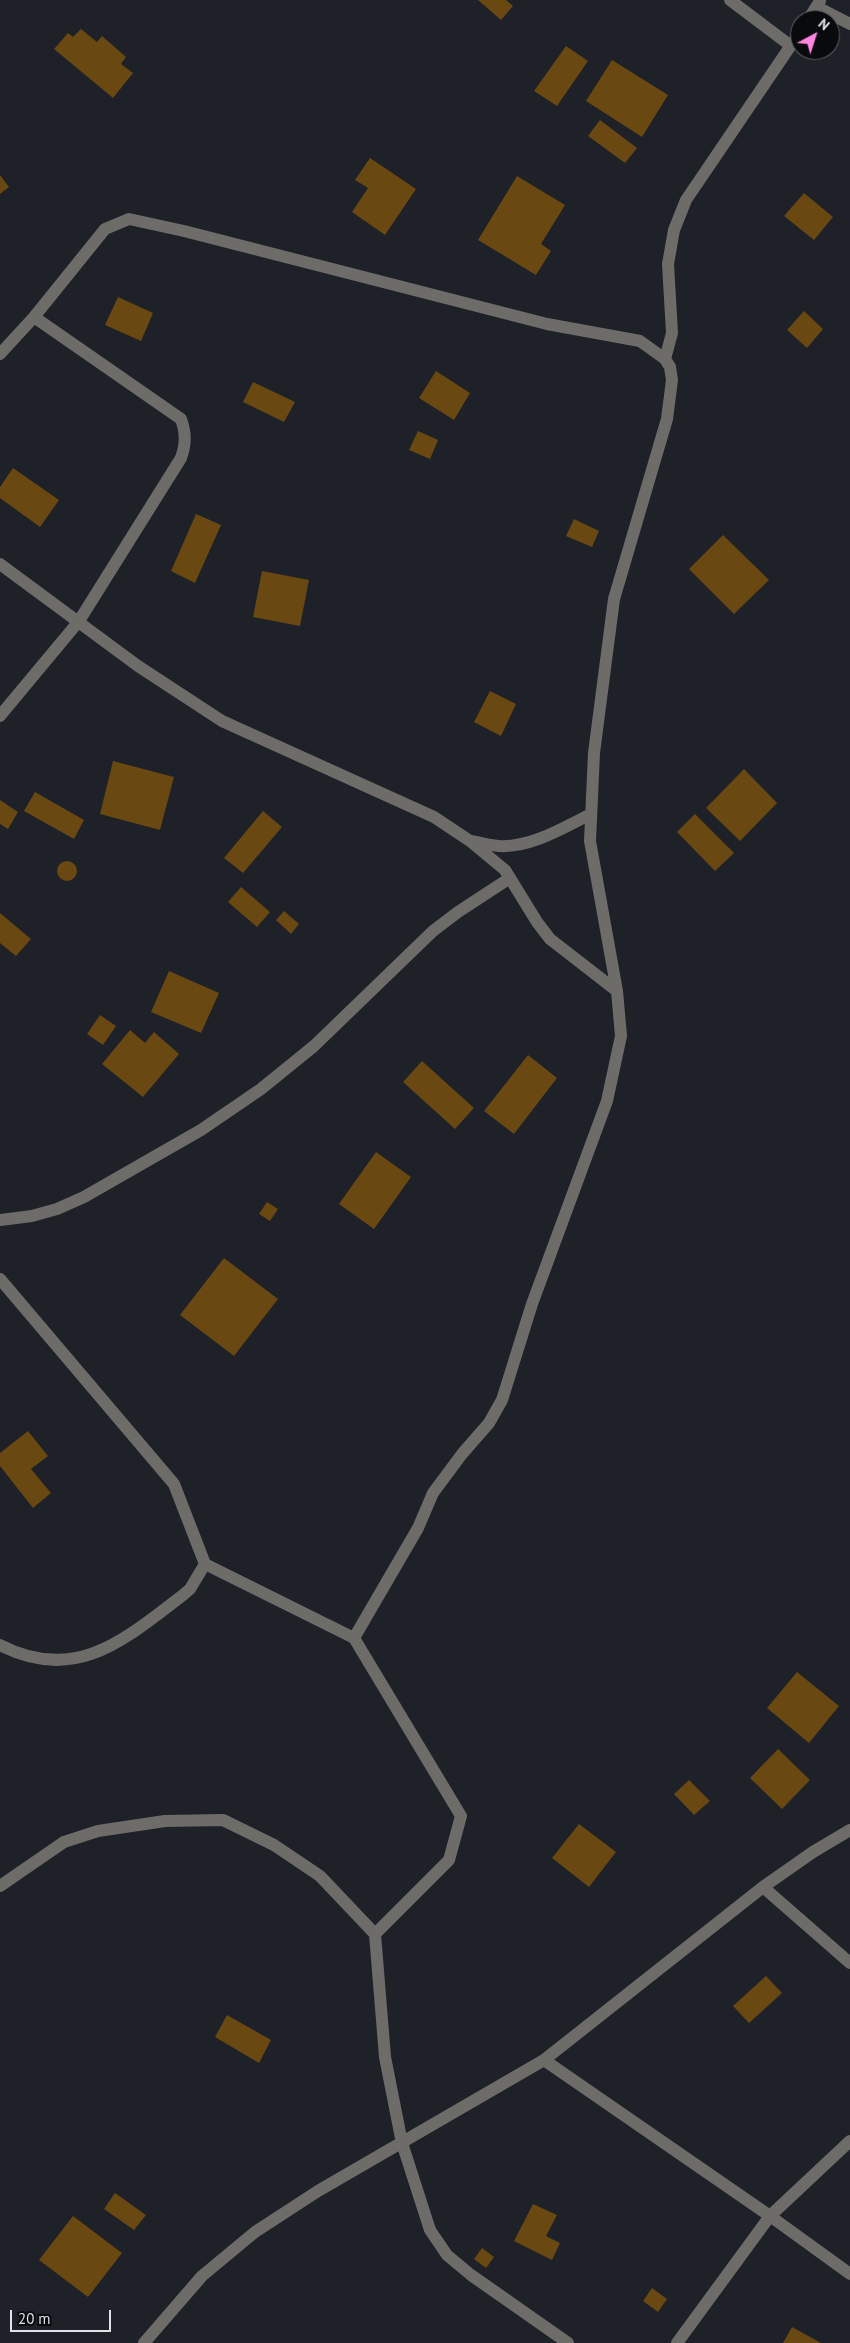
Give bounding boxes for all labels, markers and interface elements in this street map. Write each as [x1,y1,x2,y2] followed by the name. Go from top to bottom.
[790,10,840,60] north arrow
[815,14,833,34] text: N
[12,2300,114,2332] scale bar
[18,2309,51,2328] text: 20 m

